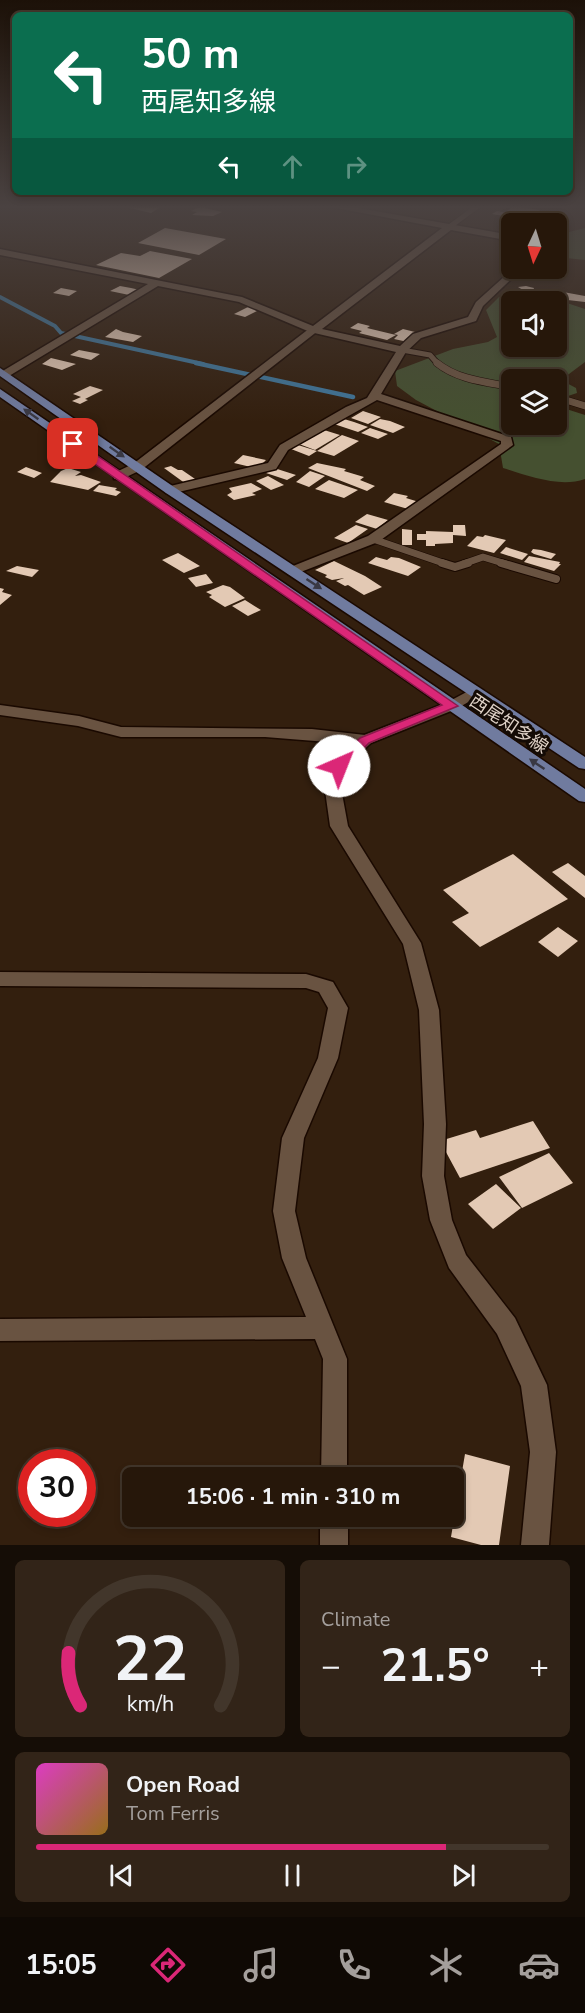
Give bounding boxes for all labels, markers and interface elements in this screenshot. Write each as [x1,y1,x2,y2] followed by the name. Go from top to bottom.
[141,26,240,83] text: 50 m
[42,36,120,114] icon: left
[141,84,276,121] text: 西尾知多線
[213,150,246,183] icon: left
[276,150,309,183] icon: ahead
[339,150,372,183] icon: right
[501,213,567,279] north arrow
[501,213,567,435] map controls
[501,291,567,357] button: sound
[501,369,567,435] button: layers
[23,408,39,420] one-way arrow
[47,418,98,469] pin
[56,427,89,460] icon: arrive
[108,446,124,458] one-way arrow
[305,578,321,590] one-way arrow
[465,689,553,759] street label: 西尾知多線
[307,734,371,798] position arrow
[529,758,545,770] one-way arrow
[18,1449,96,1527] speed limit sign: 30
[186,1482,400,1512] text: 15:06 · 1 min · 310 m
[321,1606,390,1633] text: Climate
[113,1617,187,1702] text: 22
[380,1636,490,1697] text: 21.5°
[321,1644,341,1689] text: −
[529,1644,549,1689] text: +
[126,1689,174,1719] text: km/h
[126,1770,240,1800] text: Open Road
[126,1800,220,1827] text: Tom Ferris
[105,1859,138,1892] icon: previous
[276,1859,309,1892] icon: pause
[447,1859,480,1892] icon: next
[147,1944,189,1986] icon: directions
[240,1944,282,1986] icon: music
[333,1944,375,1986] icon: phone
[425,1944,467,1986] icon: climate
[518,1944,560,1986] icon: car
[25,1947,97,1984] text: 15:05

